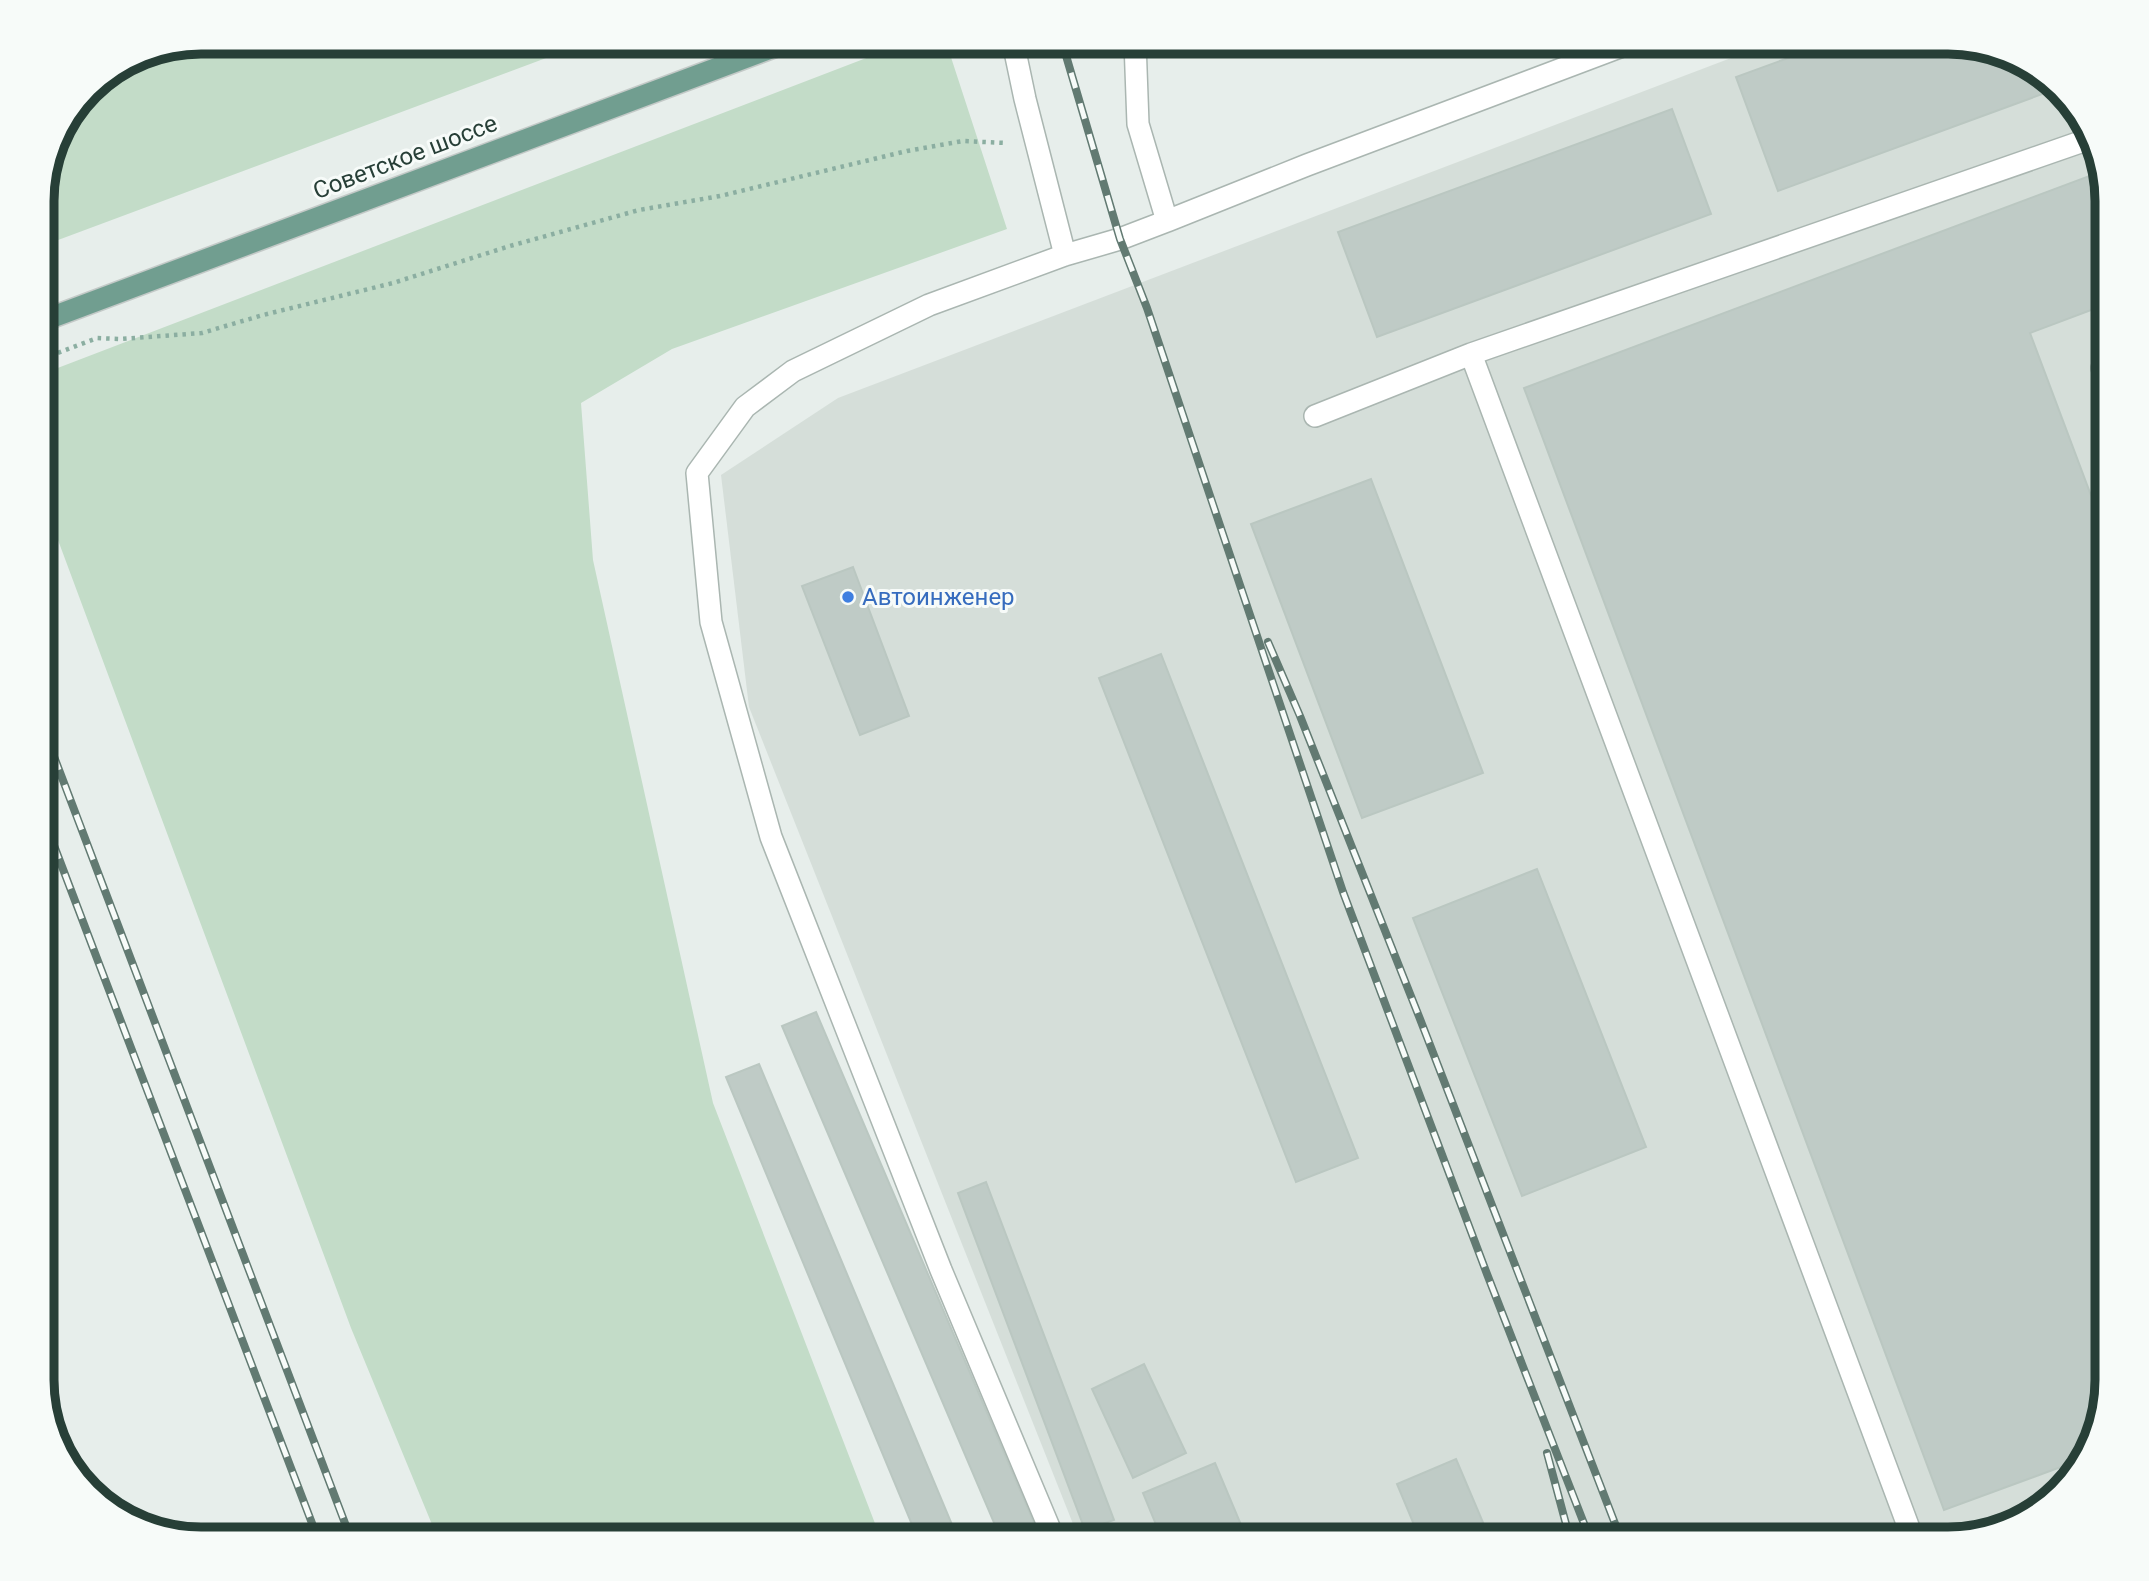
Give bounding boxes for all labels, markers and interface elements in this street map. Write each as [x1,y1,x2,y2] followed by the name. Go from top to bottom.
[309,109,501,205] street label: Советское шоссе
[862,583,1015,611] place label: Автоинженер
[840,589,856,605] marker: Автоинженер

